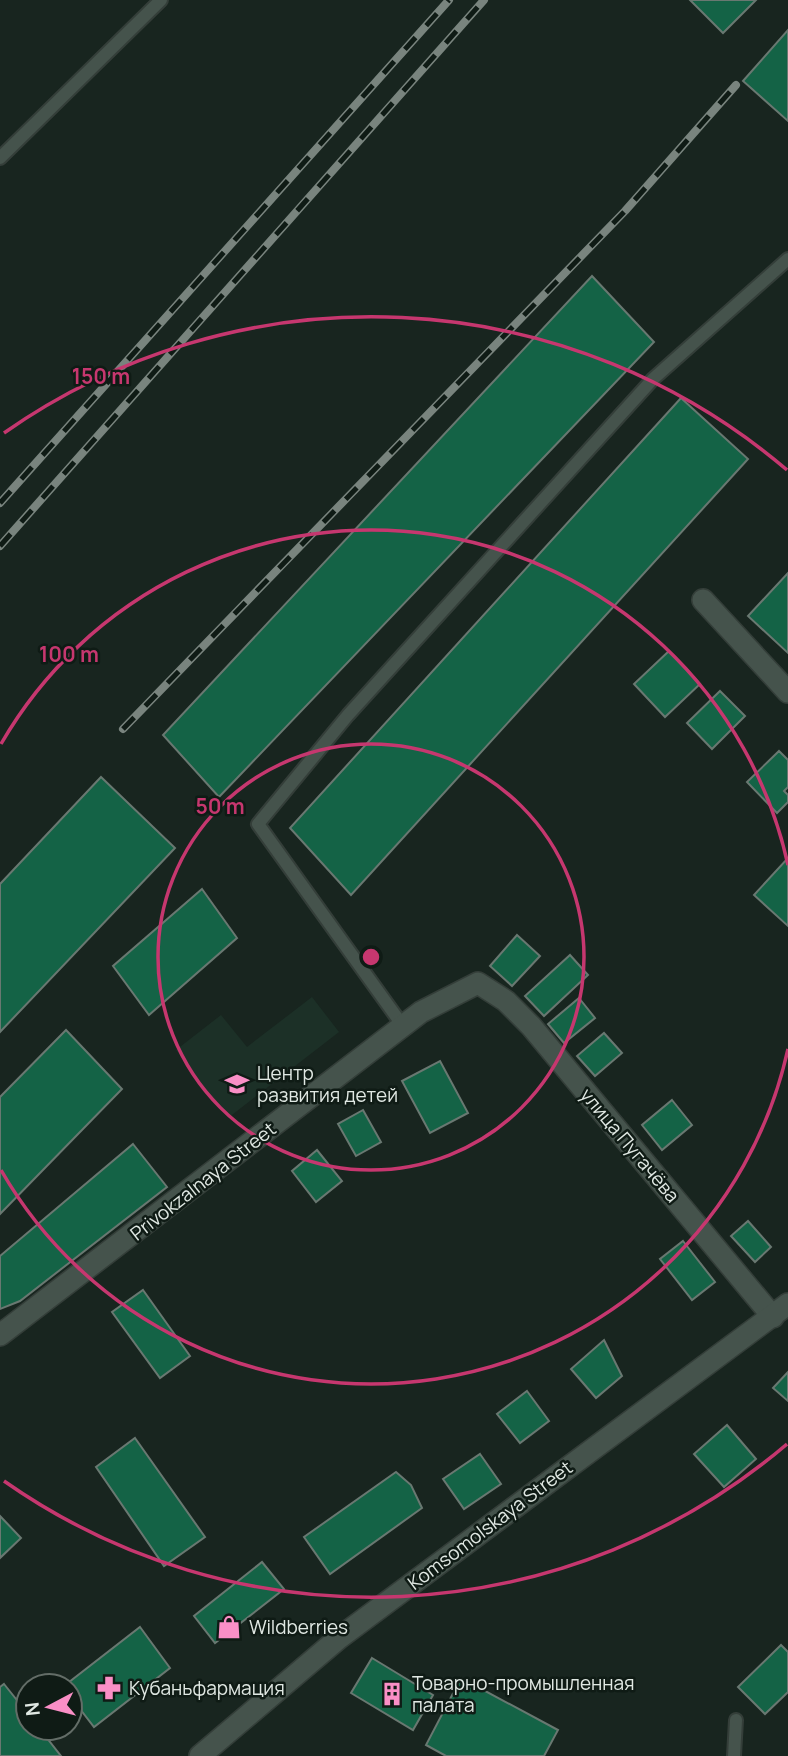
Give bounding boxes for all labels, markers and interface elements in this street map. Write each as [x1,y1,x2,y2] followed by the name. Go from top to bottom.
[72,362,130,390] text: 150 m
[39,640,99,668] text: 100 m
[195,792,245,820] text: 50 m
[359,945,383,969] centre of rings
[257,1060,398,1108] place label: Центр развития детей
[223,1070,251,1098] school or university icon: Центр развития детей
[574,1082,686,1208] street label: улица Пугачёва
[125,1116,281,1246] street label: Privokzalnaya Street
[402,1454,578,1596] street label: Komsomolskaya Street
[215,1613,243,1641] shop icon: Wildberries
[249,1614,348,1640] place label: Wildberries
[412,1670,635,1718] place label: Товарно-промышленная палата
[14,1672,84,1742] north arrow
[95,1674,123,1702] pharmacy icon: Кубаньфармация
[129,1675,285,1701] place label: Кубаньфармация
[378,1680,406,1708] building icon: Товарно-промышленная палата
[18,1701,46,1717] text: N

